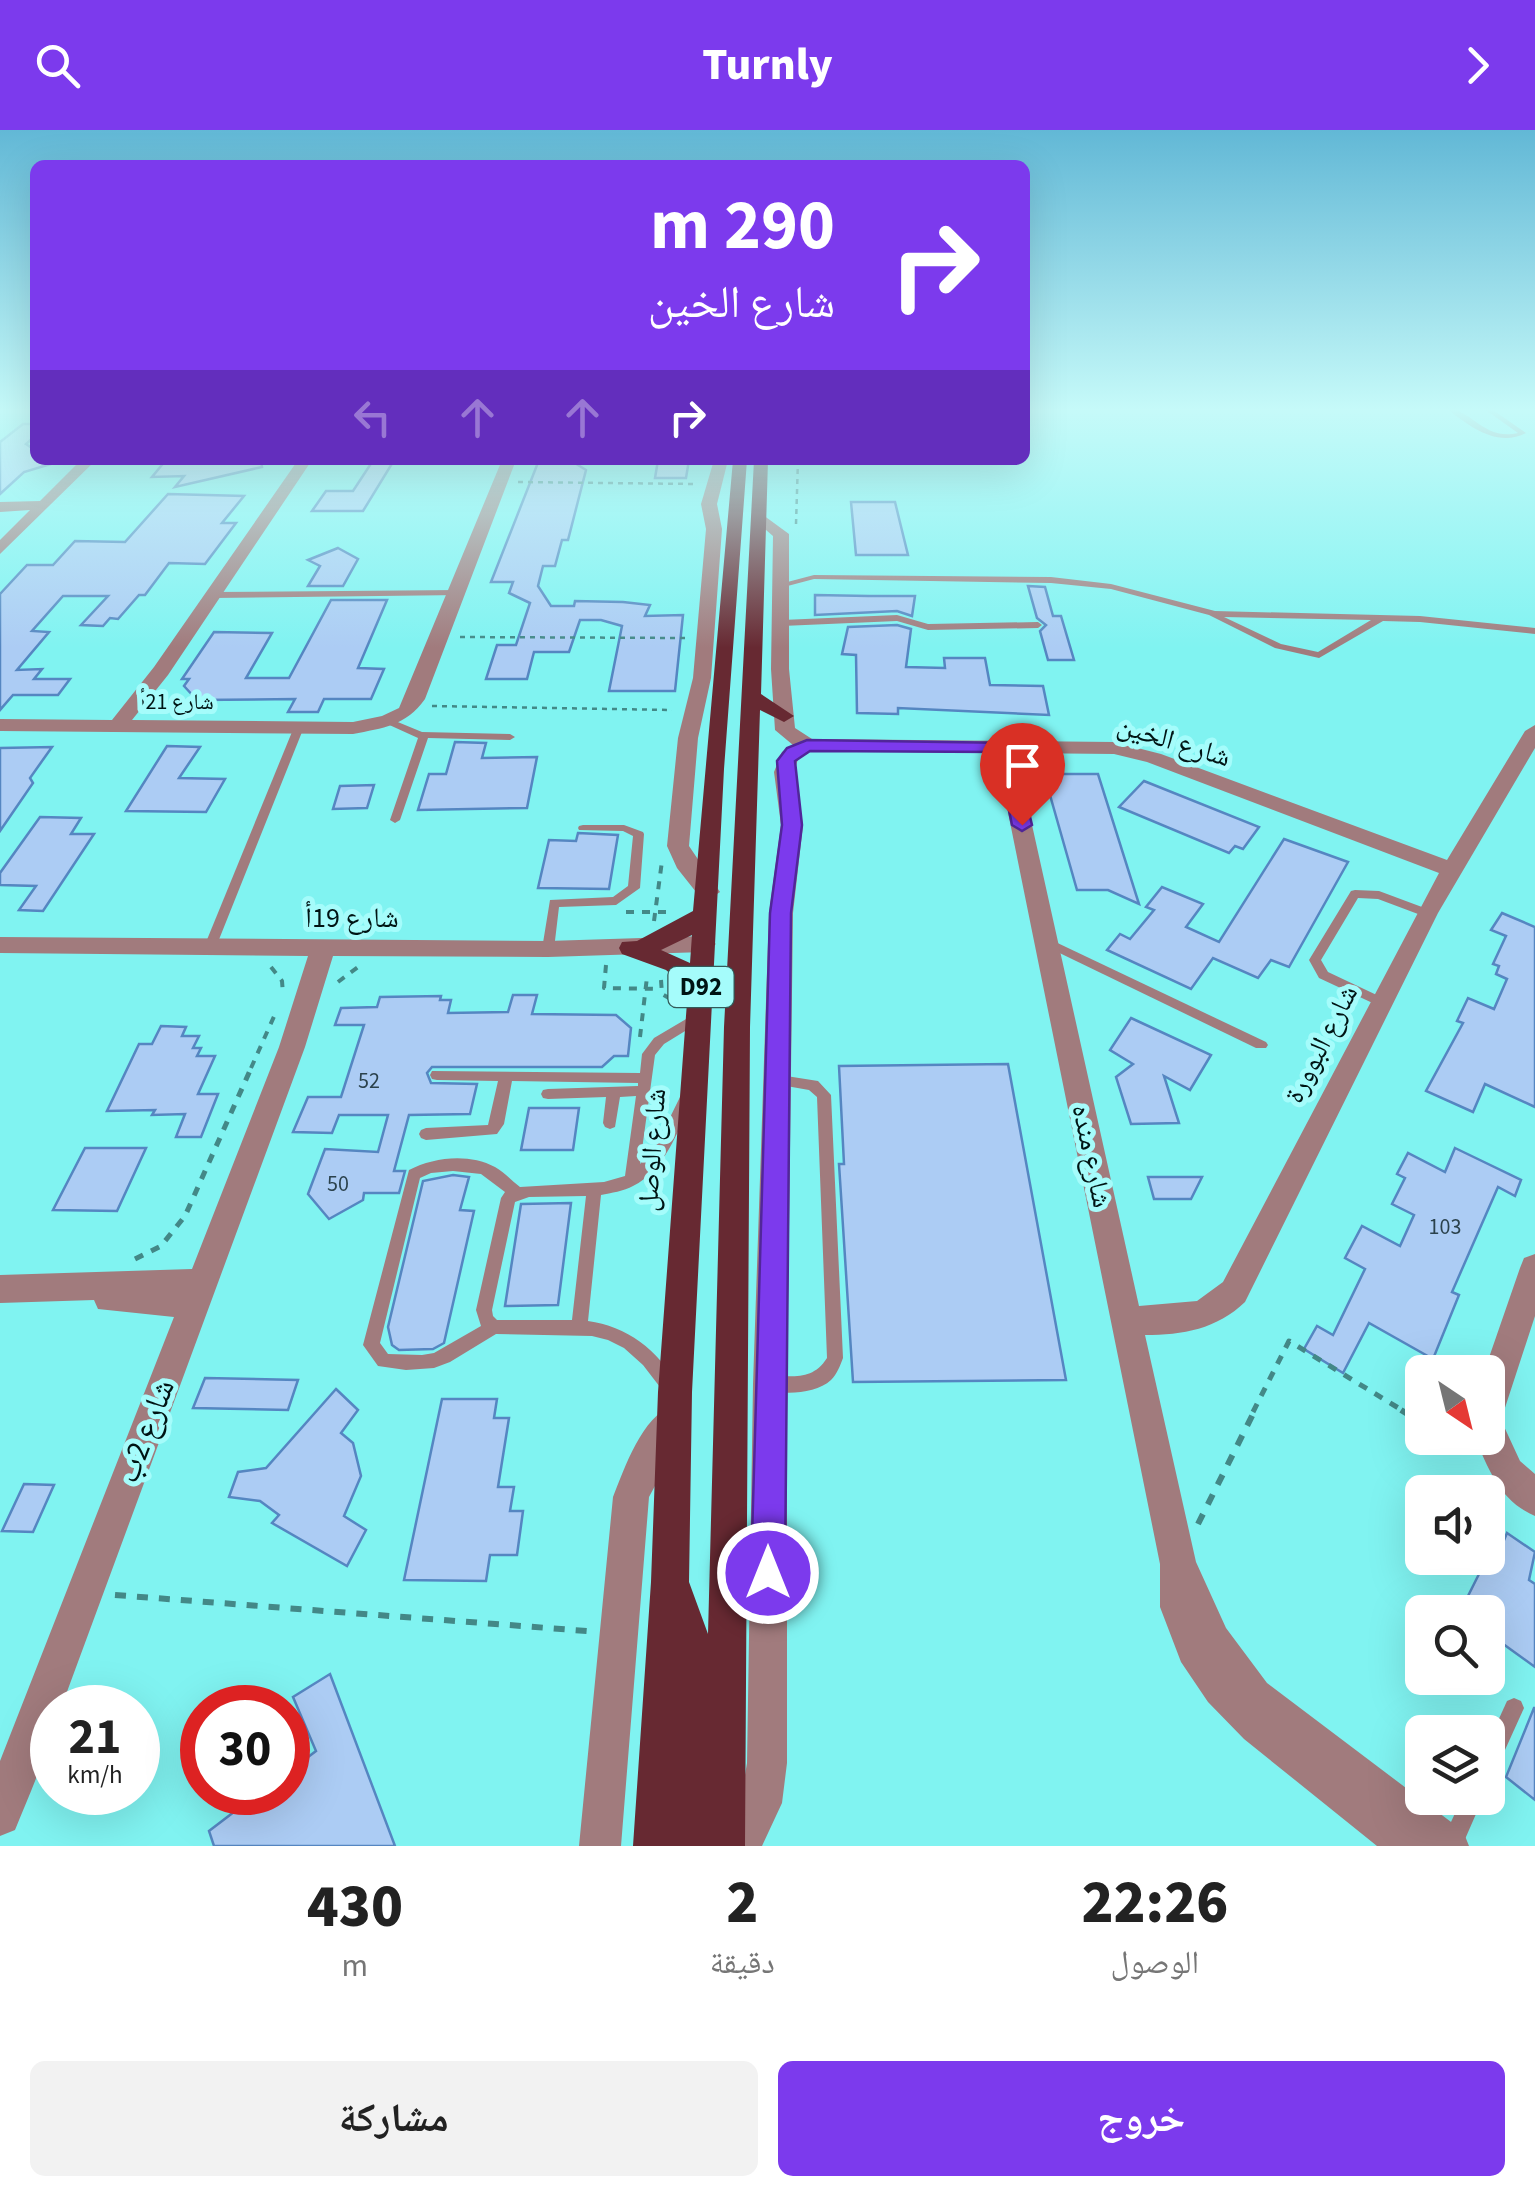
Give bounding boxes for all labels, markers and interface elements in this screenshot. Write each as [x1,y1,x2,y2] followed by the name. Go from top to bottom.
[702,33,833,97] text: Turnly
[30,38,85,93] icon: search
[1450,38,1505,93] icon: forward
[650,176,835,276] text: 290 m
[870,200,1000,330] icon: right
[648,271,835,335] text: شارع الخين
[345,390,400,445] icon: left
[450,390,505,445] icon: ahead
[555,390,610,445] icon: ahead
[660,390,715,445] icon: right
[140,686,214,718] street label: شارع 21أ
[1112,705,1236,777] street label: شارع الخين
[980,723,1065,826] pin
[995,738,1050,793] icon: arrive
[305,898,399,938] street label: شارع 19أ
[668,967,734,1007] road number: D92
[1274,978,1368,1110] street label: شارع البوورة
[358,1065,380,1097] house number: 52
[628,1087,676,1213] street label: شارع الوصل
[1062,1101,1122,1211] street label: شارع منده
[327,1168,349,1200] house number: 50
[1429,1211,1461,1243] house number: 103
[1405,1355,1505,1455] north arrow
[1405,1355,1505,1815] map controls
[105,1372,187,1490] street label: شارع 2ب
[1405,1475,1505,1575] button: sound
[716,1521,820,1625] position arrow
[1405,1595,1505,1695] button: search
[180,1685,310,1815] speed limit sign: 30
[69,1702,121,1773] text: 21
[1405,1715,1505,1815] button: layers
[67,1757,123,1793] text: km/h
[726,1861,758,1946] text: 2
[1081,1861,1228,1946] text: 22:26
[307,1865,403,1950] text: 430
[710,1940,775,1986] text: دقيقة
[1111,1940,1199,1986] text: الوصول
[342,1943,368,1989] text: m
[30,2061,758,2176] button: مشاركة
[778,2061,1505,2176] button: خروج

